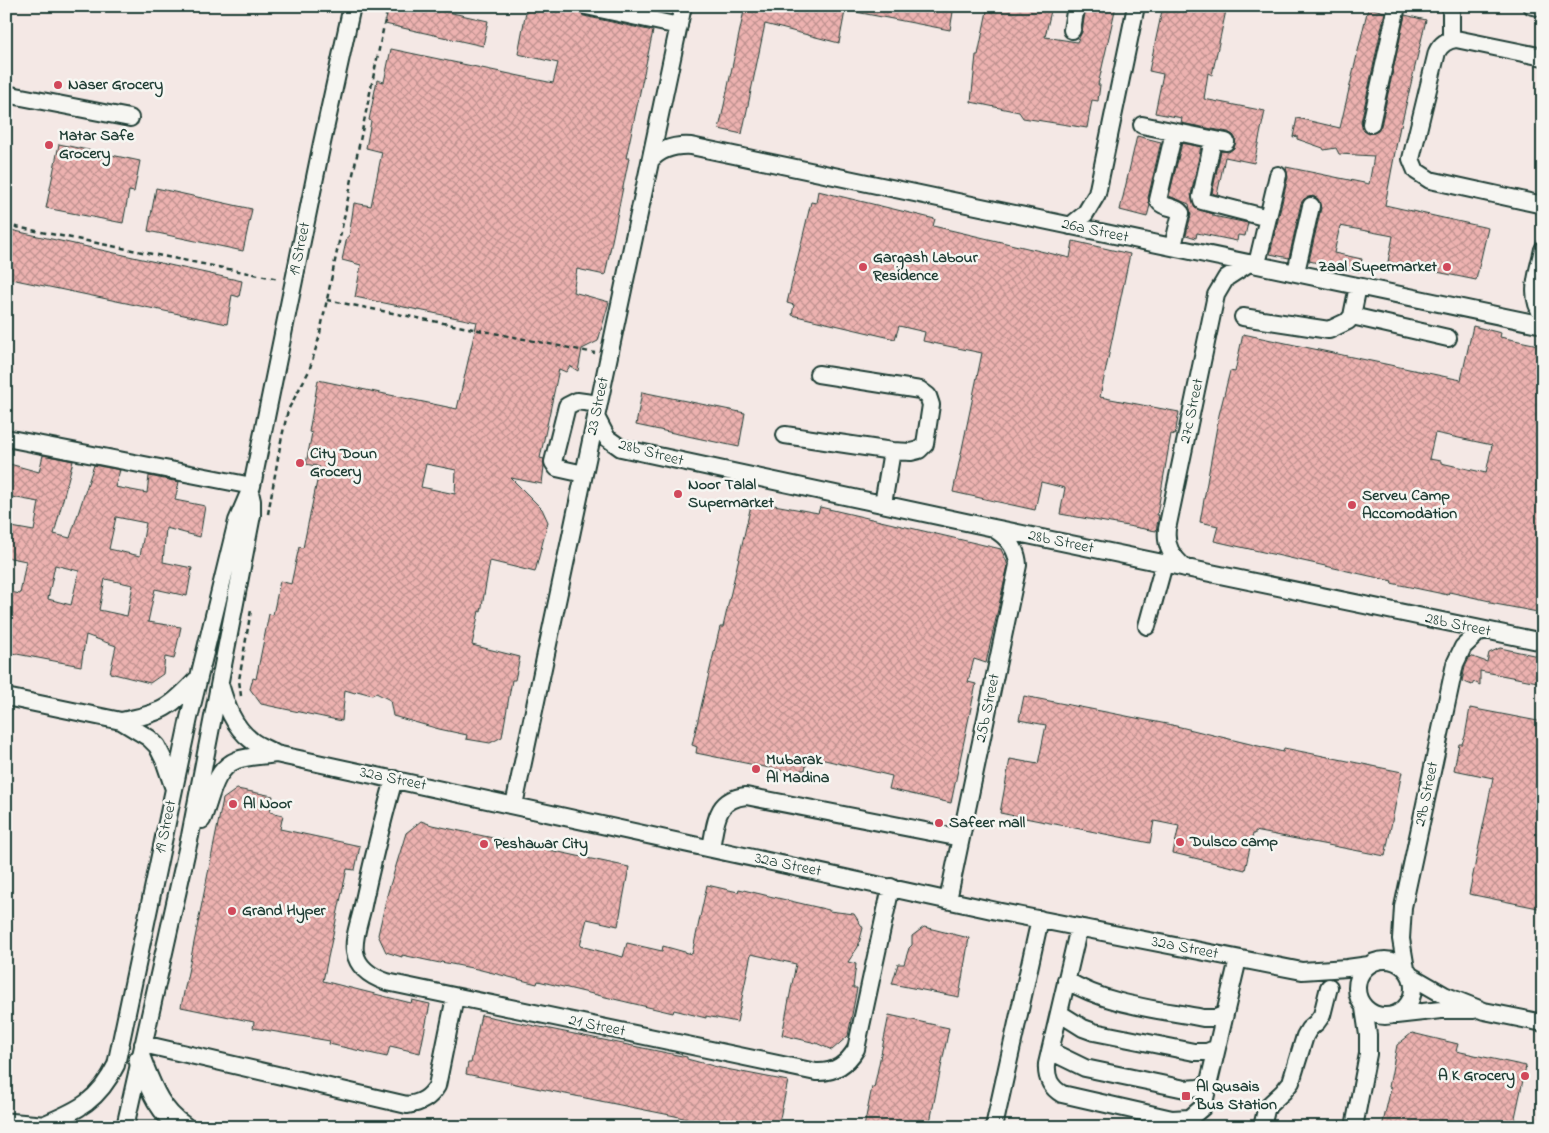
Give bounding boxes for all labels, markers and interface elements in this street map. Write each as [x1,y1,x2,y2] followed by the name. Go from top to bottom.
[68,73,163,98] place label: Naser Grocery
[52,79,64,91] marker: Naser Grocery
[59,124,135,167] place label: Matar Safe Grocery
[43,139,55,151] marker: Matar Safe Grocery
[1059,212,1131,250] street label: 26a Street
[283,219,318,278] street label: 19 Street
[872,246,979,288] place label: Gargash Labour Residence
[1318,255,1438,279] place label: Zaal Supermarket
[857,261,869,273] marker: Gargash Labour Residence
[1441,261,1453,273] marker: Zaal Supermarket
[580,374,616,437] street label: 23 Street
[1173,376,1211,446] street label: 27c Street
[616,433,687,473] street label: 28b Street
[310,442,377,485] place label: City Doun Grocery
[294,457,306,469] marker: City Doun Grocery
[688,473,774,515] place label: Noor Talal Supermarket
[1362,484,1457,526] place label: Serveu Camp Accomodation
[672,488,684,500] marker: Noor Talal Supermarket
[1346,499,1358,511] marker: Serveu Camp Accomodation
[1026,523,1097,561] street label: 28b Street
[1423,606,1494,644] street label: 28b Street
[969,671,1007,745] street label: 25b Street
[766,748,830,790] place label: Mubarak Al Madina
[1408,759,1446,829] street label: 29b Street
[357,760,429,798] street label: 32a Street
[750,763,762,775] marker: Mubarak Al Madina
[243,792,293,816] place label: Al Noor
[149,797,184,856] street label: 19 Street
[227,798,239,810] marker: Al Noor
[949,811,1025,835] place label: Safeer mall
[933,817,945,829] marker: Safeer mall
[1189,830,1278,854] place label: Dulsco camp
[494,832,588,857] place label: Peshawar City
[1174,836,1186,848] marker: Dulsco camp
[478,838,490,850] marker: Peshawar City
[752,846,824,884] street label: 32a Street
[242,899,327,924] place label: Grand Hyper
[226,905,238,917] marker: Grand Hyper
[1150,930,1221,966] street label: 32a Street
[566,1008,628,1044] street label: 21 Street
[1438,1064,1515,1089] place label: A K Grocery
[1519,1070,1531,1082] marker: A K Grocery
[1195,1075,1277,1117] place label: Al Qusais Bus Station
[1180,1090,1192,1102] marker: Al Qusais Bus Station

